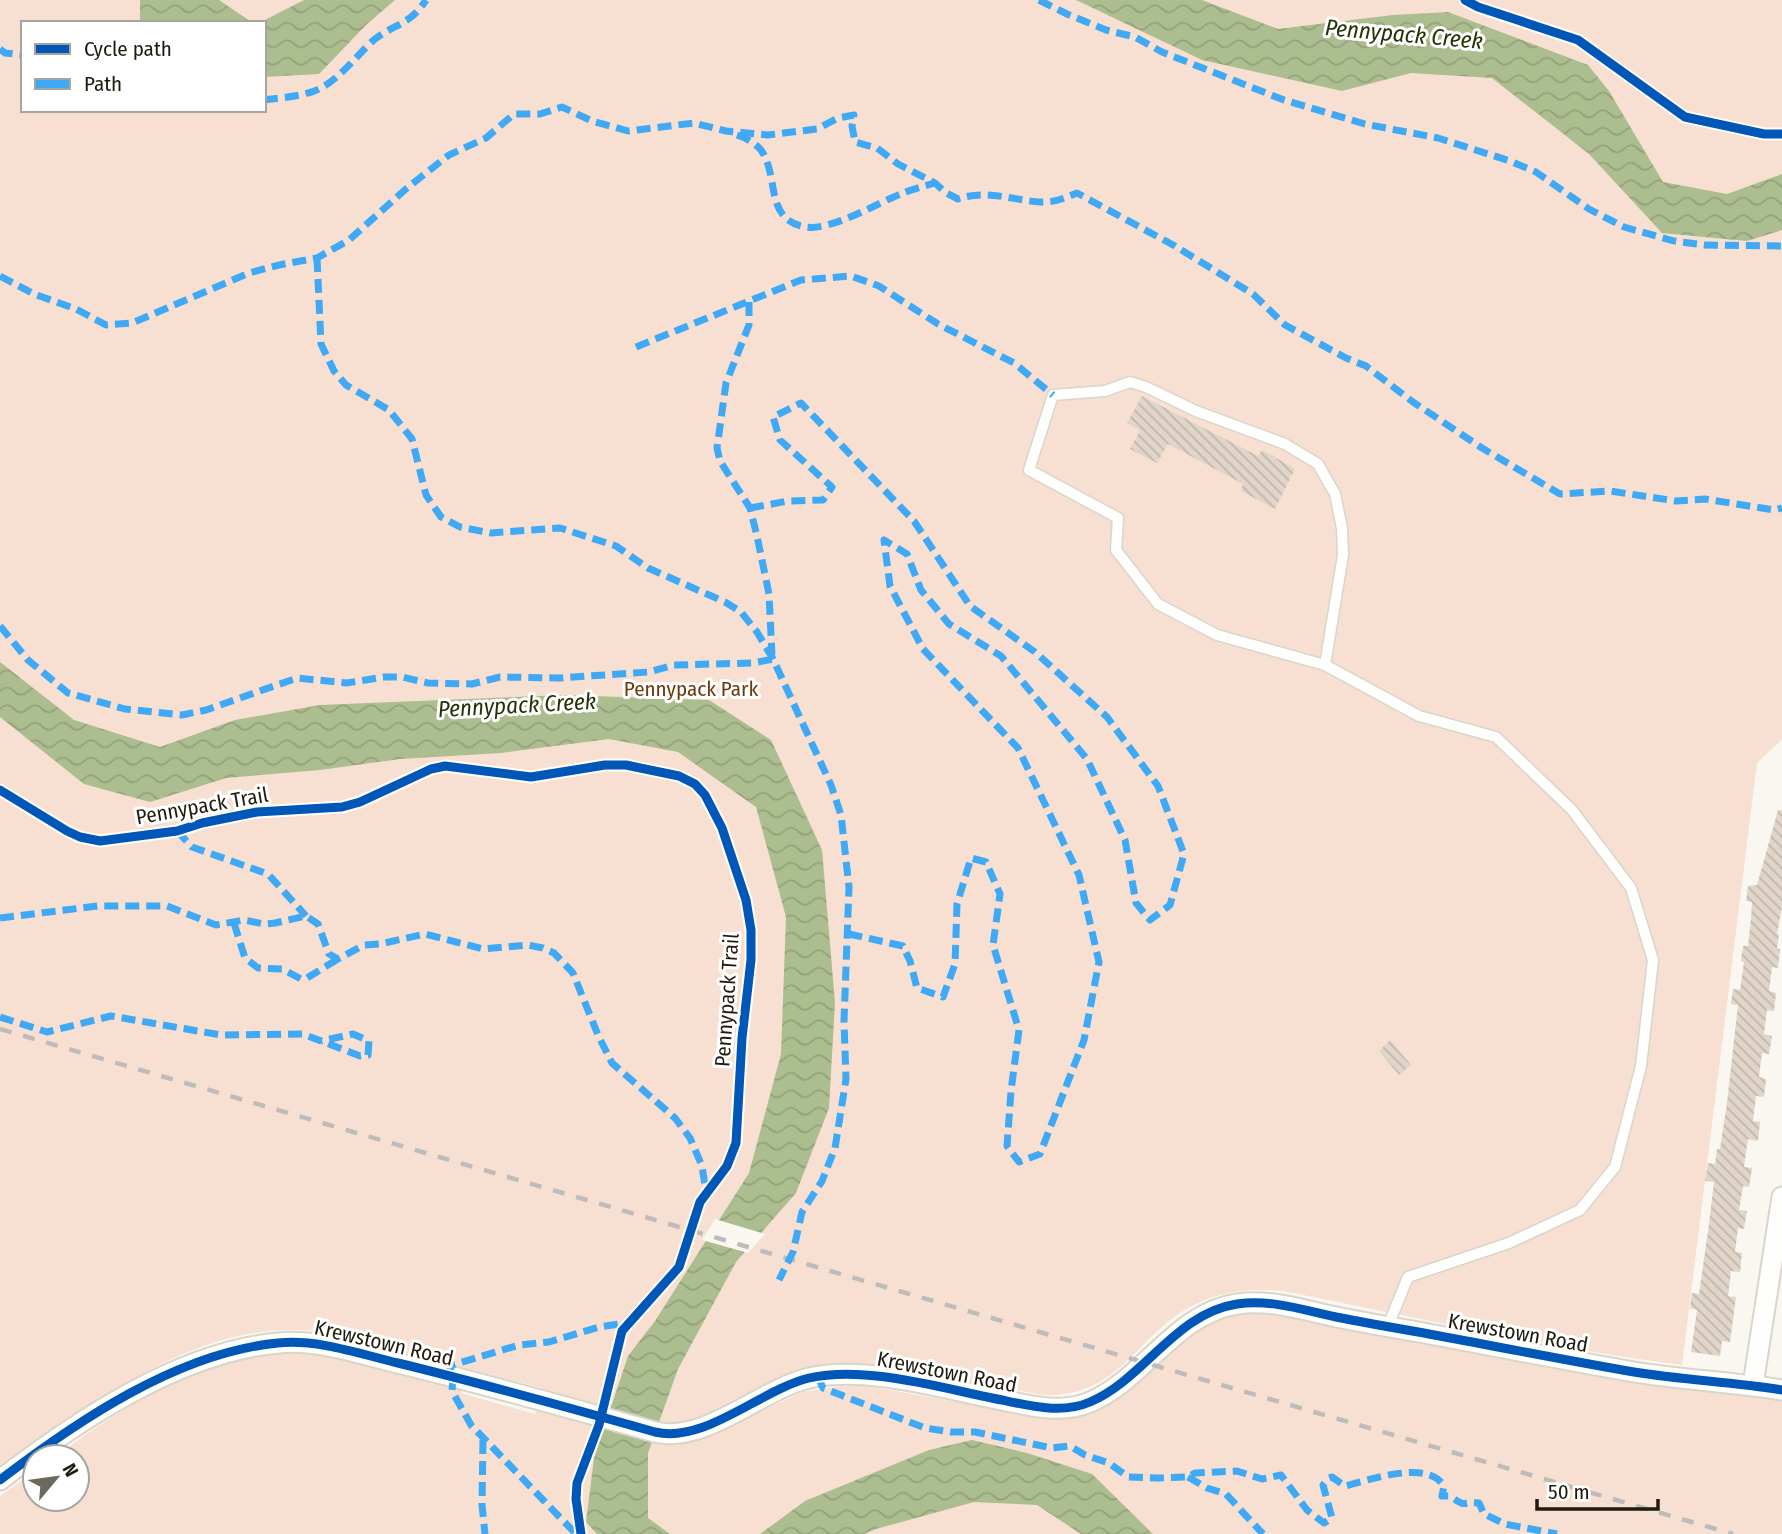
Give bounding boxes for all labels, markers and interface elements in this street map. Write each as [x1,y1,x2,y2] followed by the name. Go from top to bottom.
[1324,13,1484,55] water label: Pennypack Creek
[21,21,266,112] legend
[84,36,172,62] text: Cycle path
[84,71,122,97] text: Path
[624,676,758,702] park label: Pennypack Park
[437,687,597,723] water label: Pennypack Creek
[134,781,271,830] street label: Pennypack Trail
[709,932,745,1068] street label: Pennypack Trail
[1446,1308,1590,1358] street label: Krewstown Road
[312,1314,456,1372] street label: Krewstown Road
[875,1346,1019,1398] street label: Krewstown Road
[21,1443,91,1513] north arrow
[58,1459,83,1481] text: N
[1537,1468,1658,1512] scale bar
[1548,1479,1590,1505] text: 50 m

